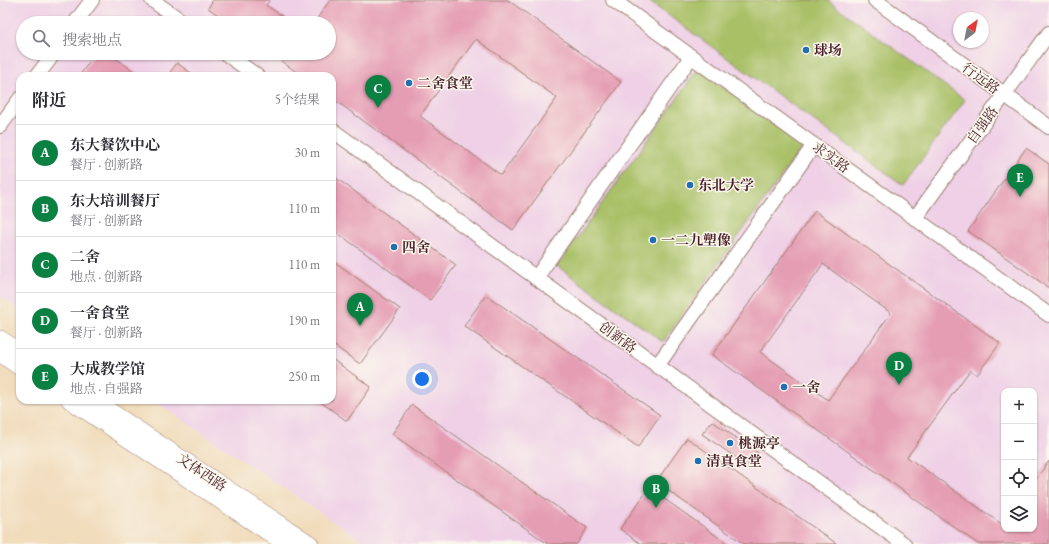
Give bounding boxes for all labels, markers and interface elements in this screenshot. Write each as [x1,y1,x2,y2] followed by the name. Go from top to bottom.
[953,12,989,48] north arrow
[16,16,336,60] search box
[30,27,52,49] icon: search
[62,30,122,49] text: 搜索地点
[814,41,842,59] place label: 球场
[801,45,811,55] marker: 球场
[959,58,1003,98] street label: 行远路
[417,74,473,92] place label: 二舍食堂
[365,75,391,108] pin: C
[404,78,414,88] marker: 二舍食堂
[32,89,66,111] text: 附近
[275,91,320,108] text: 5个结果
[962,103,1002,147] street label: 自强路
[70,135,160,154] text: 东大餐饮中心
[809,137,853,177] street label: 求实路
[40,144,50,161] text: A
[295,144,320,161] text: 30 m
[70,156,143,173] text: 餐厅 · 创新路
[1007,164,1033,197] pin: E
[698,176,754,194] place label: 东北大学
[685,180,695,190] marker: 东北大学
[70,191,160,210] text: 东大培训餐厅
[41,200,49,217] text: B
[289,200,320,217] text: 110 m
[70,212,143,229] text: 餐厅 · 创新路
[661,231,731,249] place label: 一二九塑像
[648,235,658,245] marker: 一二九塑像
[402,238,431,256] place label: 四舍
[389,242,399,252] marker: 四舍
[70,247,100,266] text: 二舍
[40,256,50,273] text: C
[289,256,320,273] text: 110 m
[70,268,143,285] text: 地点 · 创新路
[347,293,373,326] pin: A
[70,303,130,322] text: 一舍食堂
[40,312,50,329] text: D
[289,312,320,329] text: 190 m
[596,317,640,357] street label: 创新路
[70,324,143,341] text: 餐厅 · 创新路
[886,352,912,385] pin: D
[70,359,145,378] text: 大成教学馆
[41,368,49,385] text: E
[289,368,320,385] text: 250 m
[412,369,432,389] your location
[792,378,821,396] place label: 一舍
[70,380,143,397] text: 地点 · 自强路
[779,382,789,392] marker: 一舍
[1001,388,1037,532] map controls
[1001,388,1037,424] button: +
[1001,424,1037,460] button: −
[738,434,780,452] place label: 桃源亭
[725,438,735,448] marker: 桃源亭
[174,449,230,495] street label: 文体西路
[706,452,762,470] place label: 清真食堂
[693,456,703,466] marker: 清真食堂
[1001,460,1037,496] button: locate
[643,475,669,508] pin: B
[1001,496,1037,532] button: layers

